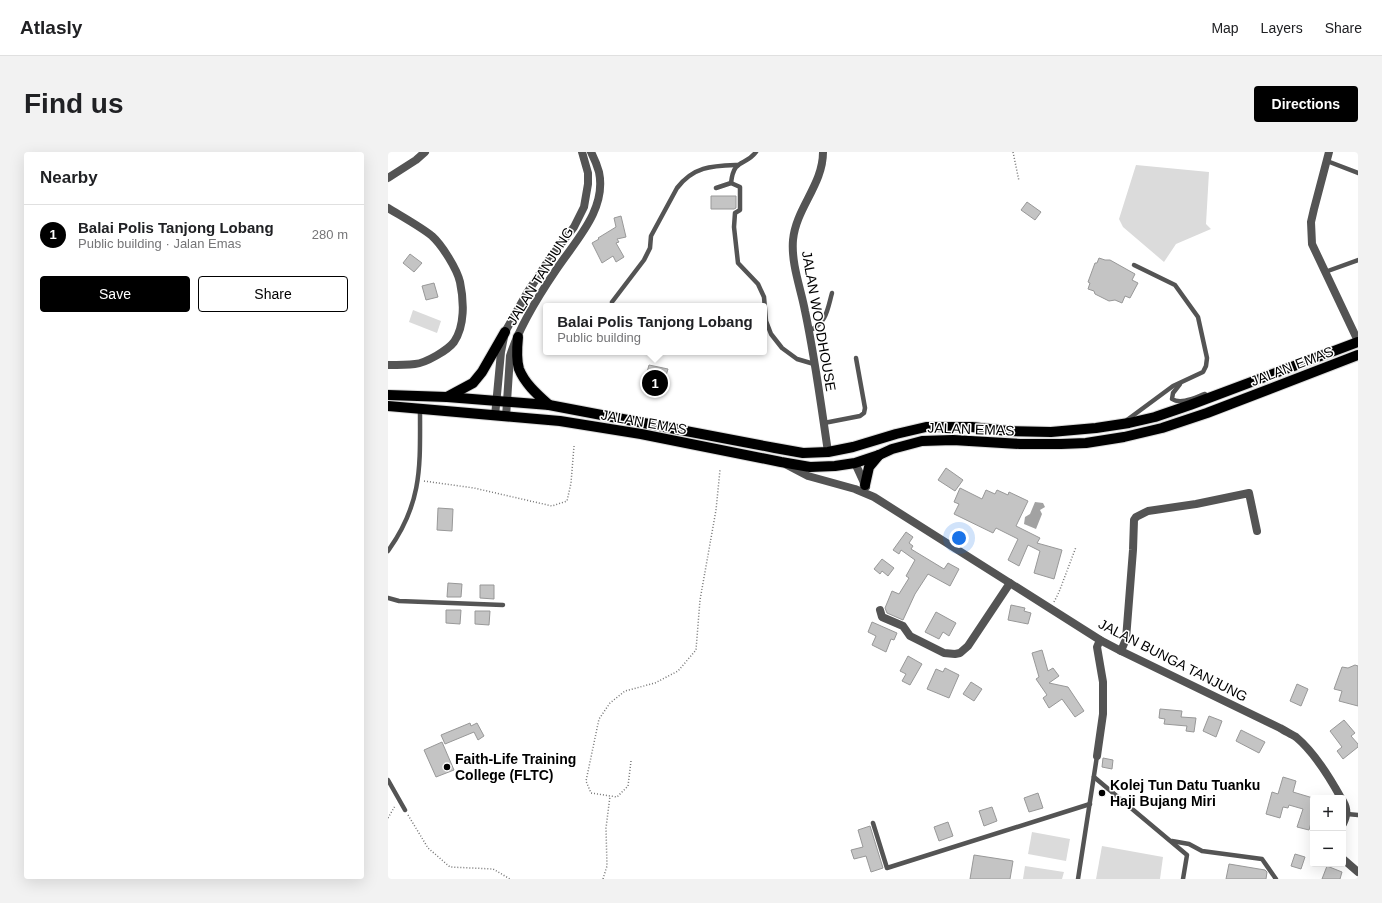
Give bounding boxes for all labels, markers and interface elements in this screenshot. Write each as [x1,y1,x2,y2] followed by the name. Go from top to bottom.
[20,17,82,38] text: Atlasly
[1211,20,1239,36] text: Map
[1261,20,1303,36] text: Layers
[1325,20,1362,36] text: Share
[1254,86,1358,122] button: Directions
[24,88,124,119] text: Find us
[40,168,98,187] text: Nearby
[78,219,274,236] text: Balai Polis Tanjong Lobang
[503,224,577,328] street label: JALAN TANJUNG
[49,227,57,242] text: 1
[312,227,348,242] text: 280 m
[78,236,241,251] text: Public building · Jalan Emas
[799,250,839,392] street label: JALAN WOODHOUSE
[40,276,190,312] button: Save
[198,276,348,312] button: Share
[543,303,767,355] popup
[557,313,753,330] text: Balai Polis Tanjong Lobang
[557,330,641,345] text: Public building
[1248,343,1336,389] street label: JALAN EMAS
[642,368,668,398] pin: 1
[600,407,688,437] street label: JALAN EMAS
[927,419,1015,439] street label: JALAN EMAS
[949,528,969,548] your location
[1096,615,1250,705] street label: JALAN BUNGA TANJUNG
[455,751,576,783] place label: Faith-Life Training College (FLTC)
[442,762,452,772] marker: Faith-Life Training College (FLTC)
[1110,777,1260,809] place label: Kolej Tun Datu Tuanku Haji Bujang Miri
[1097,788,1107,798] marker: Kolej Tun Datu Tuanku Haji Bujang Miri
[1310,795,1346,867] map controls
[1310,795,1346,831] button: +
[1310,831,1346,867] button: −

